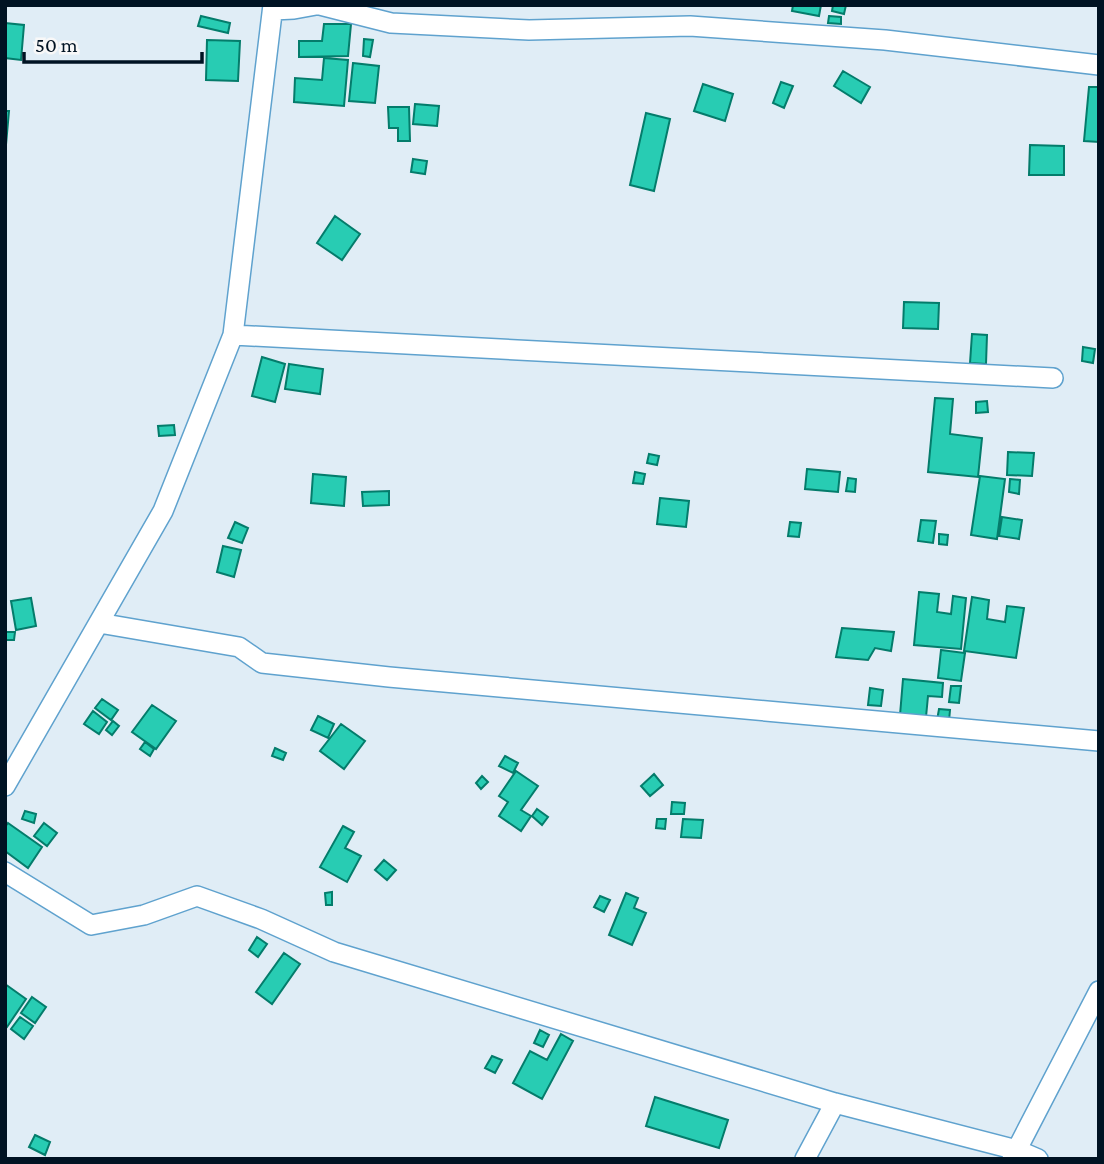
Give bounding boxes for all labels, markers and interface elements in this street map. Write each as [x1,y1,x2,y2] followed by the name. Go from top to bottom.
[24,21,203,65] scale bar
[35,33,78,57] text: 50 m

